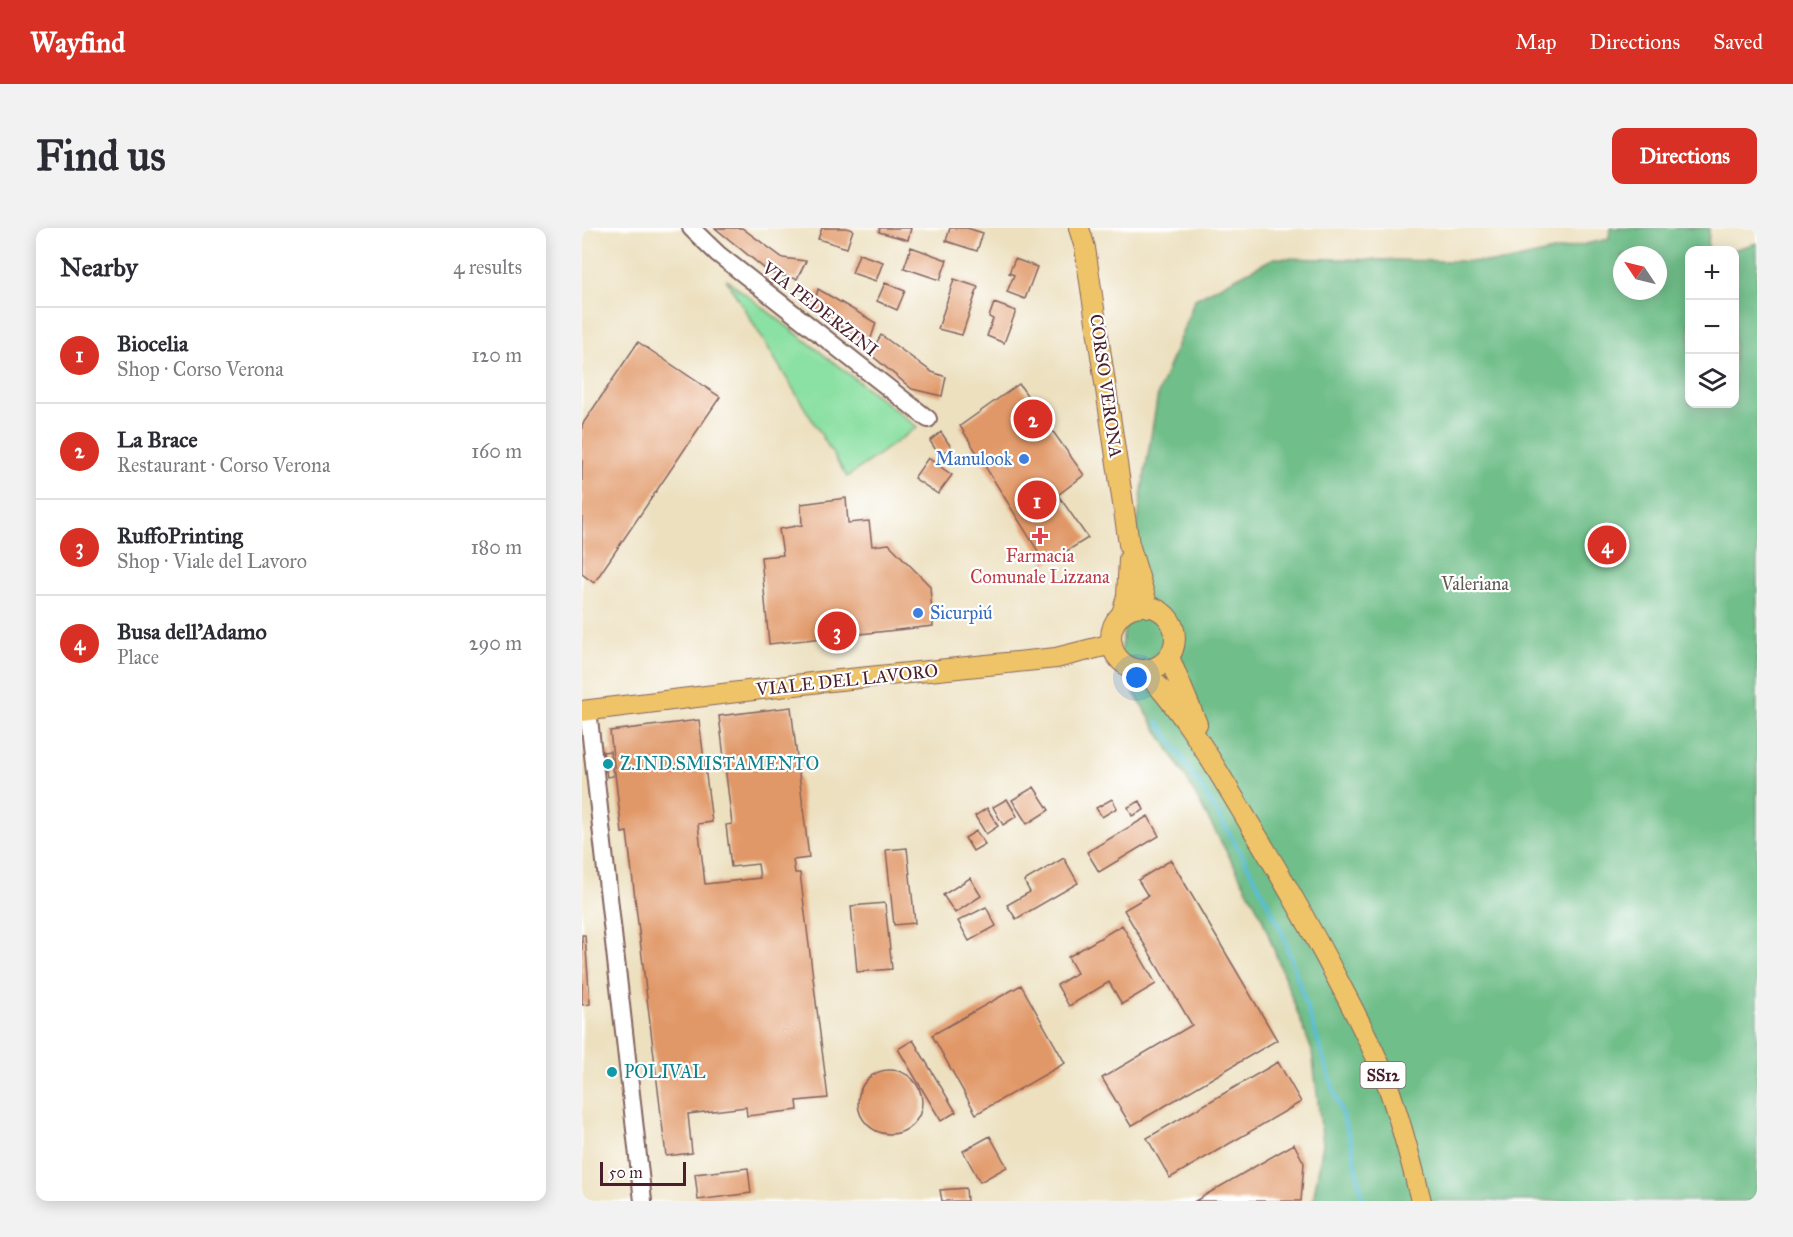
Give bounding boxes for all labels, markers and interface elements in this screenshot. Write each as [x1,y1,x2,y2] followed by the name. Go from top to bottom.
[30,25,125,60] text: Wayfind
[1516,29,1557,55] text: Map
[1590,29,1680,55] text: Directions
[1713,29,1763,55] text: Saved
[1612,128,1757,184] button: Directions
[36,130,166,182] text: Find us
[1613,246,1667,300] north arrow
[1685,246,1739,408] map controls
[1685,246,1739,300] button: +
[60,251,138,283] text: Nearby
[453,255,522,279] text: 4 results
[757,256,882,361] street label: VIA PEDERZINI
[1685,300,1739,354] button: −
[1085,313,1127,459] street label: CORSO VERONA
[117,330,188,357] text: Biocelia
[76,343,83,367] text: 1
[471,343,522,367] text: 120 m
[1685,354,1739,408] button: layers
[117,357,284,381] text: Shop · Corso Verona
[1014,396,1052,441] pin: 2
[117,426,198,453] text: La Brace
[75,439,84,463] text: 2
[471,439,522,463] text: 160 m
[935,448,1013,470] place label: Manulook
[1017,452,1031,466] marker: Manulook
[117,453,330,477] text: Restaurant · Corso Verona
[1018,478,1056,522] pin: 1
[117,522,243,549] text: RuffoPrinting
[1588,522,1626,568] pin: 4
[1033,529,1047,543] marker: Farmacia Comunale Lizzana
[76,535,84,559] text: 3
[471,535,522,559] text: 180 m
[970,545,1110,588] place label: Farmacia Comunale Lizzana
[117,549,307,573] text: Shop · Viale del Lavoro
[1440,573,1509,595] park label: Valeriana
[930,602,993,624] place label: Sicurpiú
[911,606,925,620] marker: Sicurpiú
[818,608,856,654] pin: 3
[117,618,267,645] text: Busa dell'Adamo
[74,631,85,655] text: 4
[469,631,522,655] text: 290 m
[117,645,159,669] text: Place
[754,660,939,701] street label: VIALE DEL LAVORO
[1122,663,1151,692] your location
[620,753,819,775] place label: Z.IND.SMISTAMENTO
[601,757,615,771] marker: Z.IND.SMISTAMENTO
[624,1061,706,1083] place label: POLIVAL
[1360,1062,1406,1088] road number: SS12
[605,1065,619,1079] marker: POLIVAL
[600,1159,686,1186] scale bar
[609,1163,643,1182] text: 50 m

